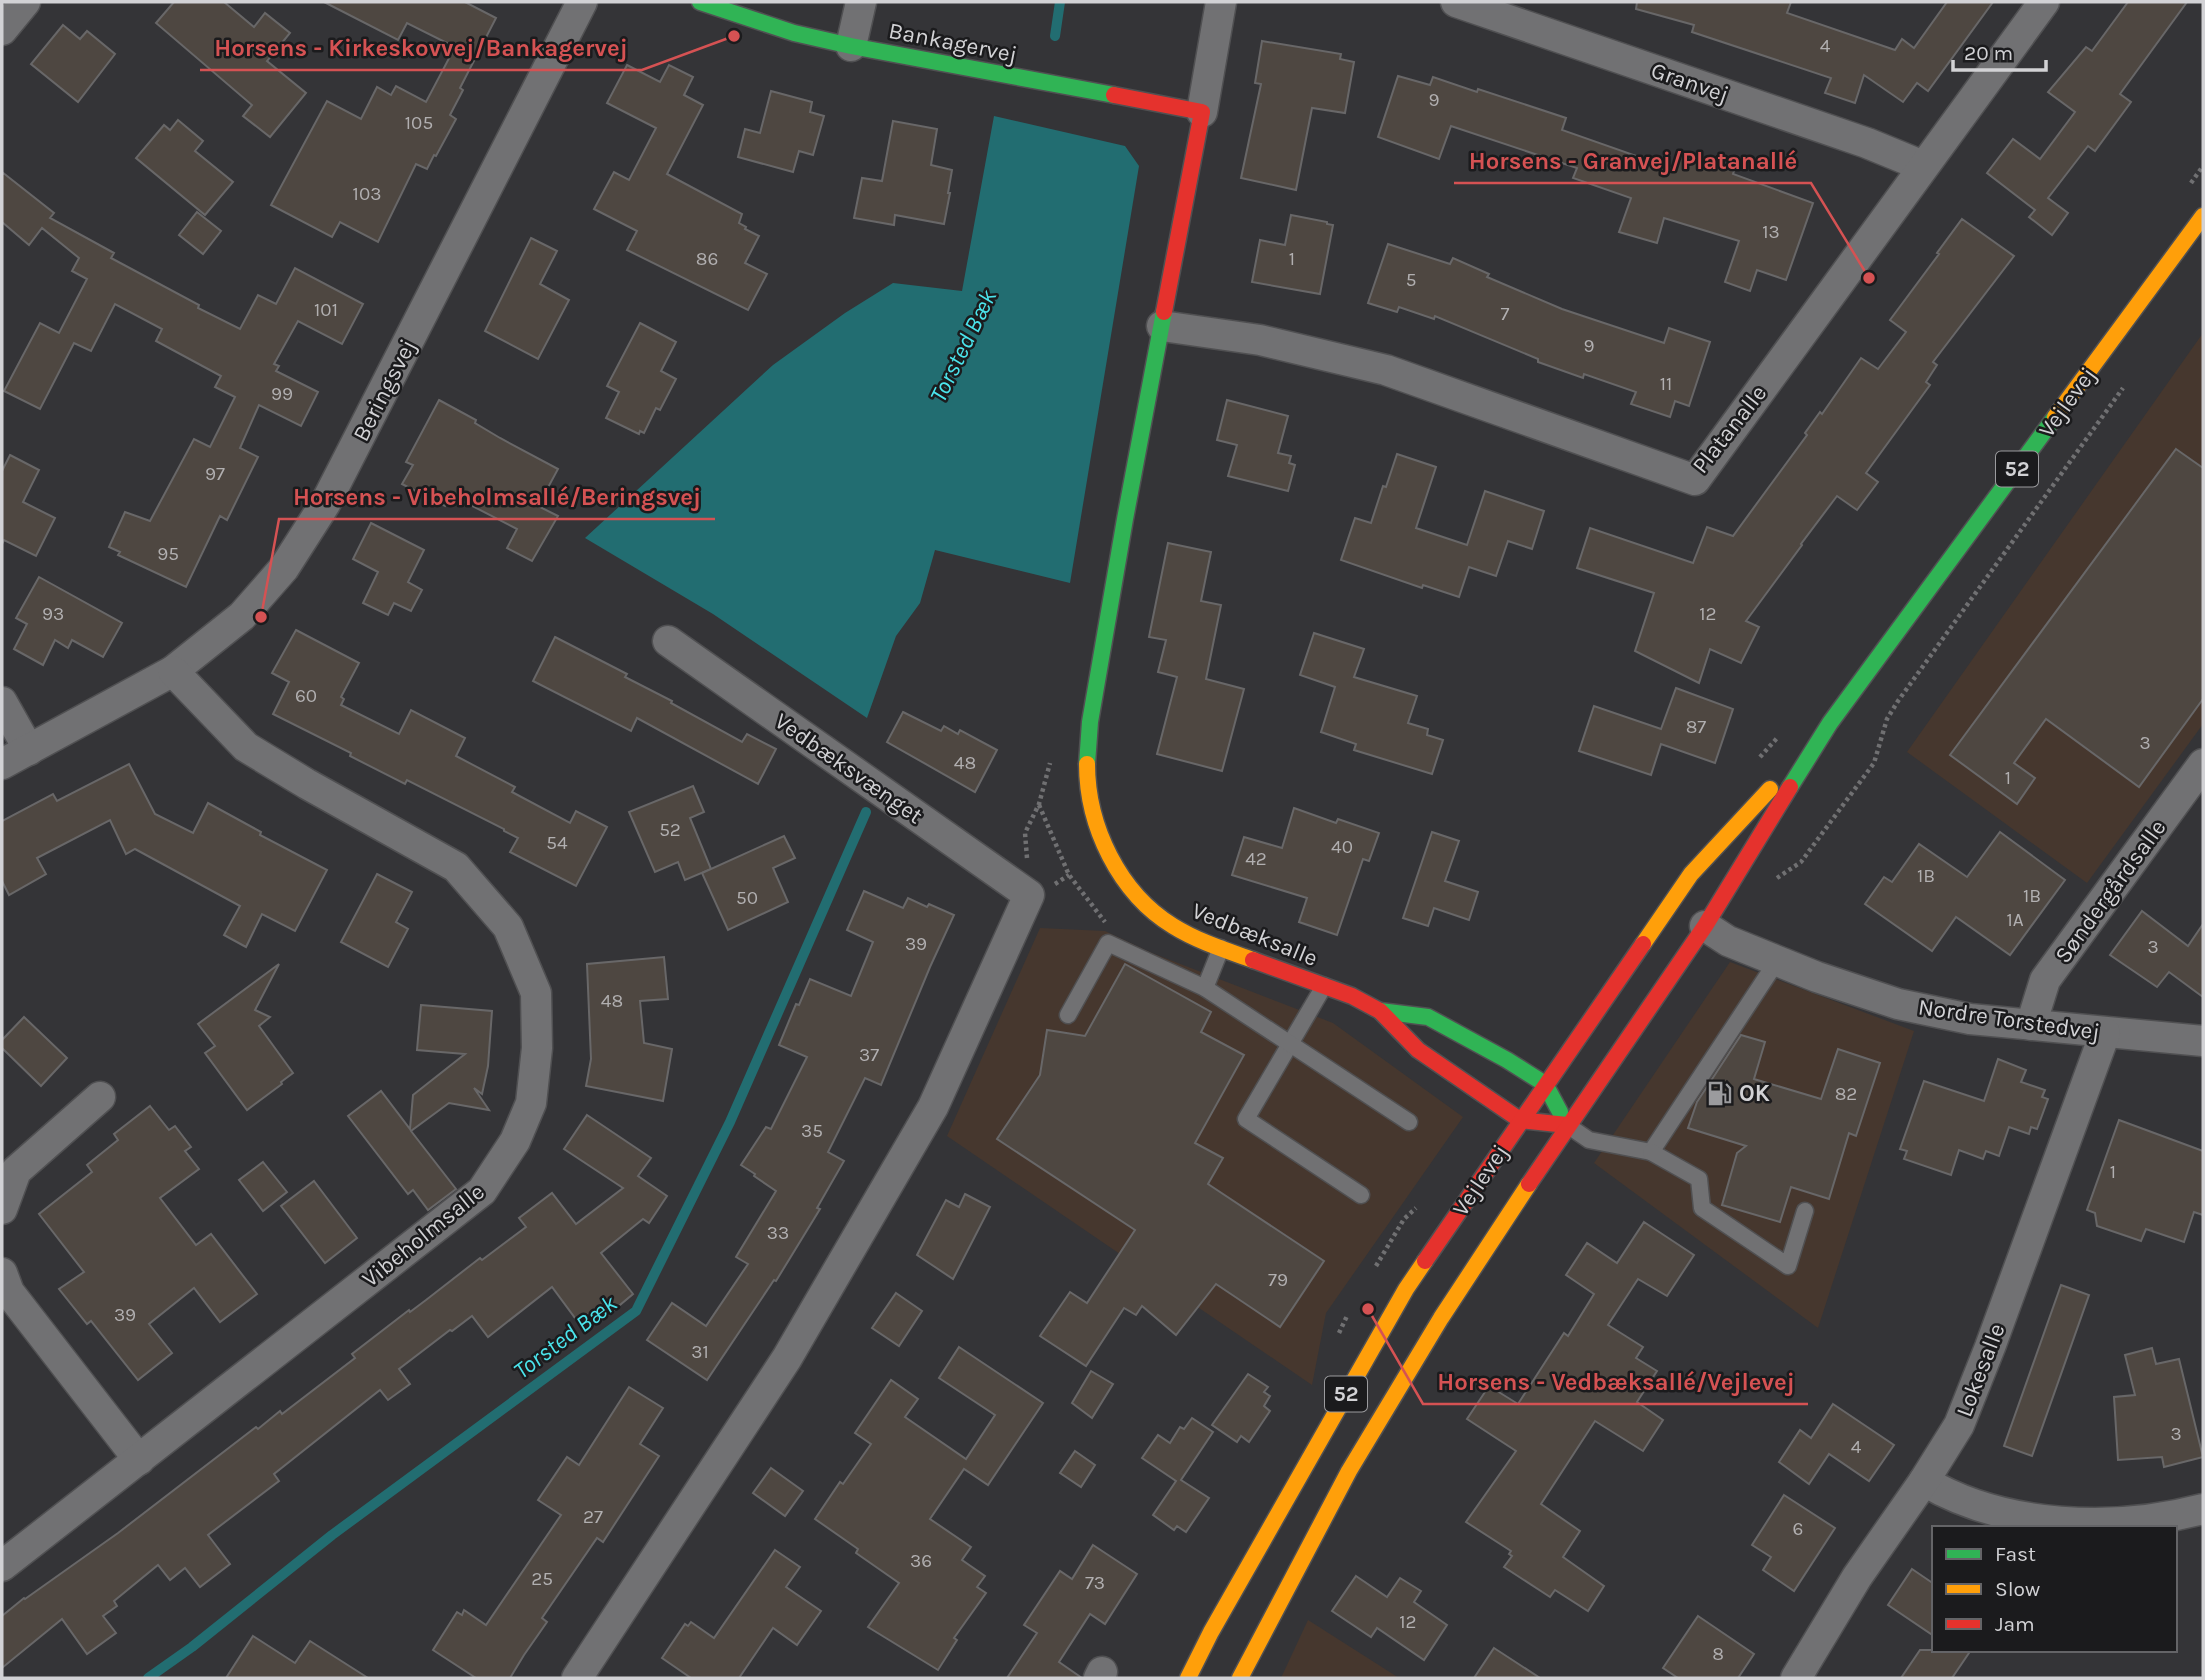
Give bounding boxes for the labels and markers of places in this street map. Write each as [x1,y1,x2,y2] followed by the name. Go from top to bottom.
[200,25,642,70] callout: Horsens - Kirkeskovvej/Bankagervej
[1454,138,1811,183] callout: Horsens - Granvej/Platanallé
[279,474,715,519] callout: Horsens - Vibeholmsallé/Beringsvej
[1705,1079,1733,1107] fuel station icon: OK
[1739,1080,1770,1107] place label: OK
[1423,1359,1808,1404] callout: Horsens - Vedbæksallé/Vejlevej

